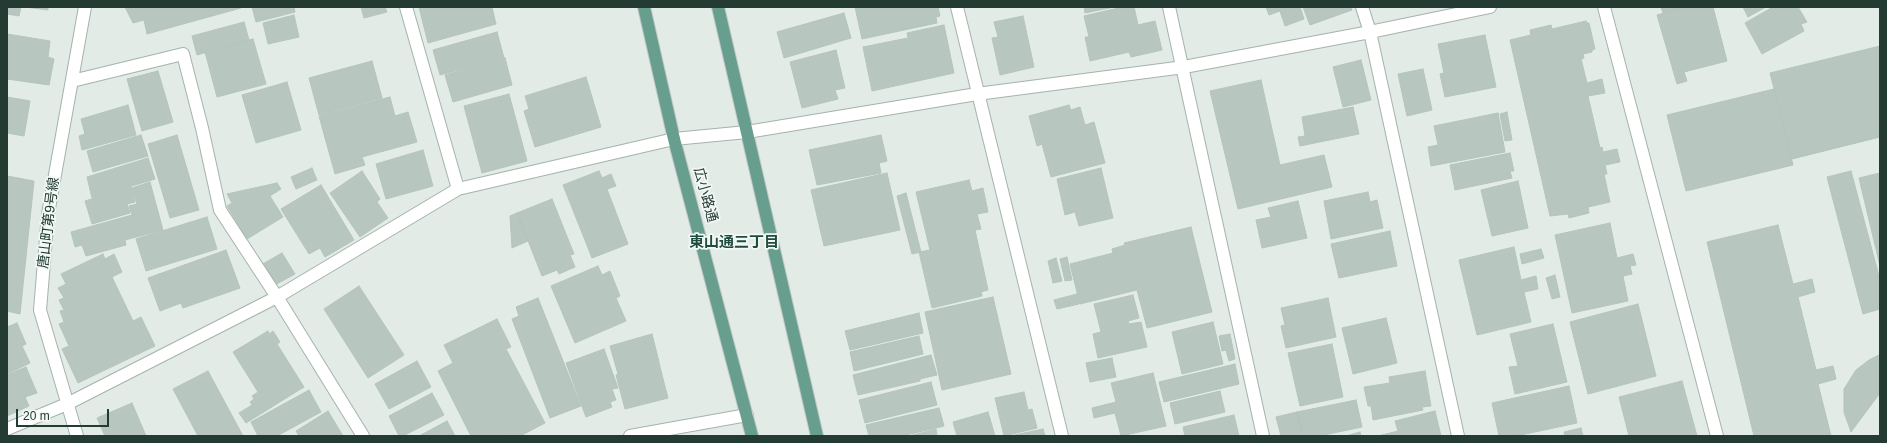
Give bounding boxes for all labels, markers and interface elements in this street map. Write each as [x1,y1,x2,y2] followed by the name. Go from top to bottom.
[690,166,720,224] street label: 広小路通
[35,176,63,270] street label: 唐山町第9号線
[689,234,779,252] district label: 東山通三丁目
[18,401,111,427] scale bar
[23,409,50,423] text: 20 m

